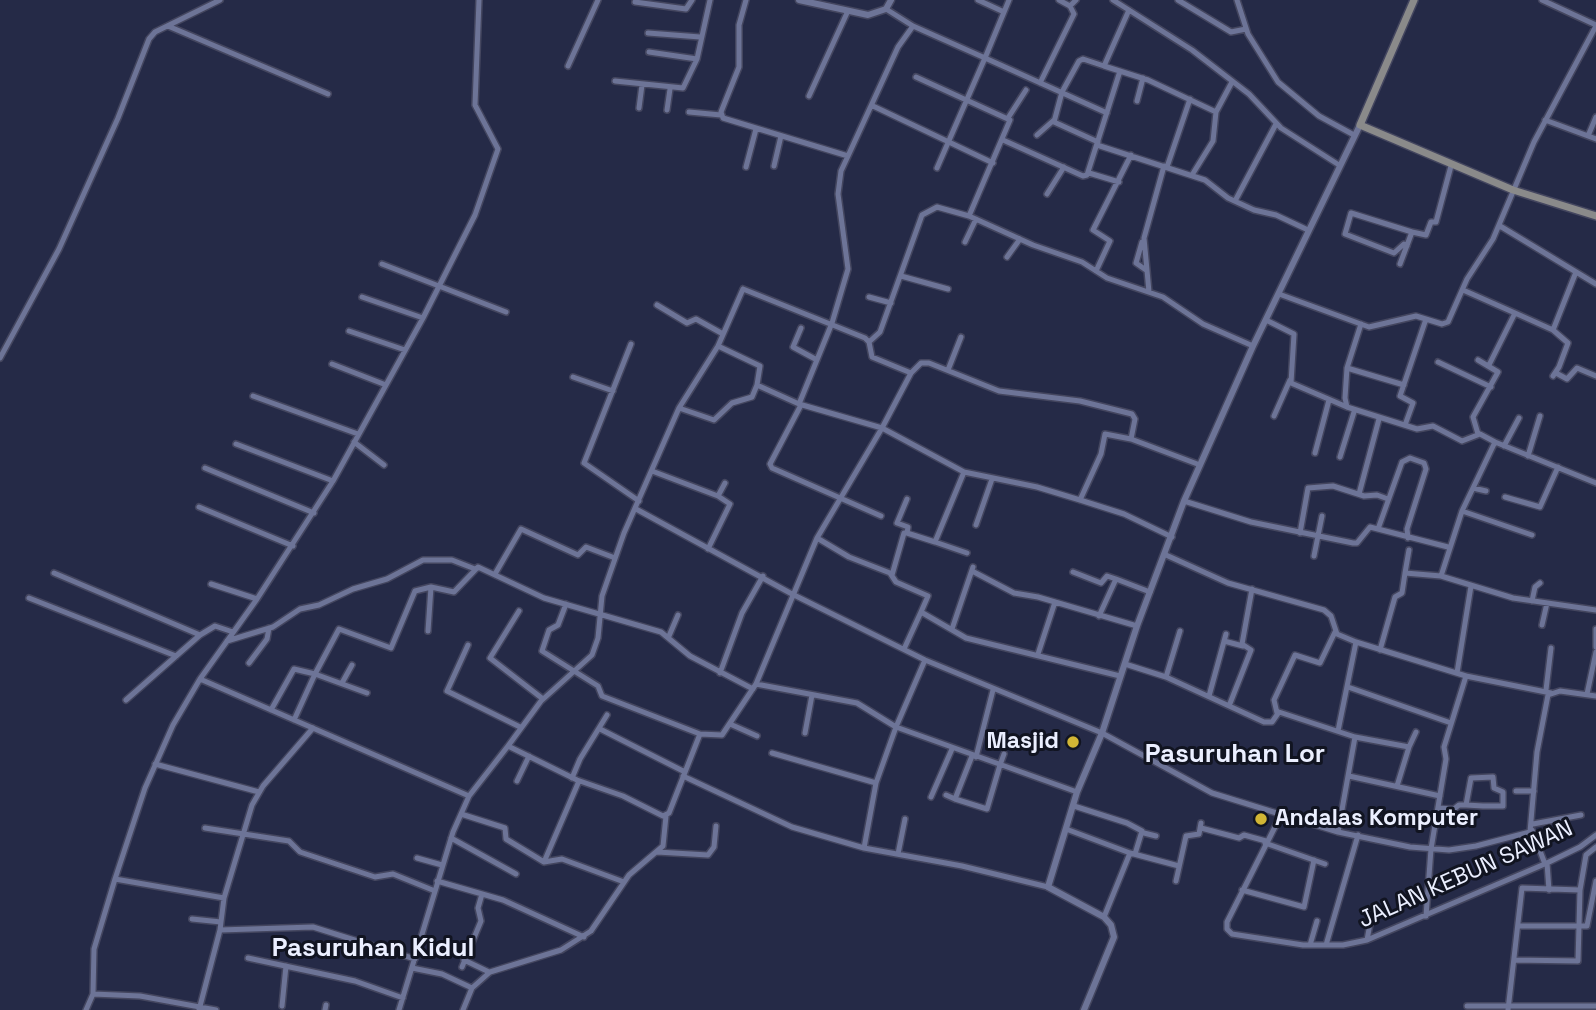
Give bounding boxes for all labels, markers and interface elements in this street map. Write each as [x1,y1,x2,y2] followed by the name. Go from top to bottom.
[987,728,1059,756] place label: Masjid
[1065,734,1081,750] marker: Masjid
[1145,739,1325,771] district label: Pasuruhan Lor
[1275,805,1478,833] place label: Andalas Komputer
[1253,811,1269,827] marker: Andalas Komputer
[1355,815,1577,935] street label: JALAN KEBUN SAWAN
[272,933,474,965] district label: Pasuruhan Kidul

